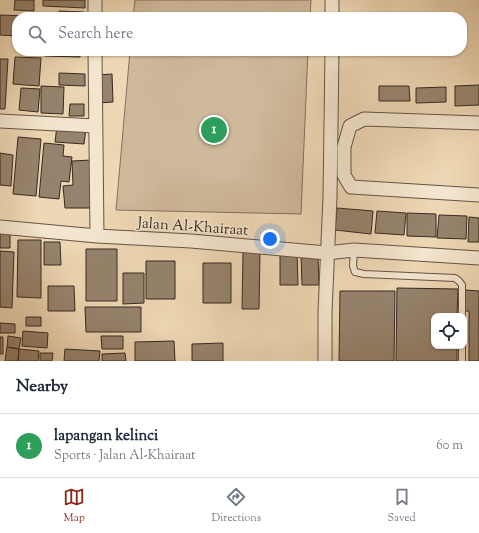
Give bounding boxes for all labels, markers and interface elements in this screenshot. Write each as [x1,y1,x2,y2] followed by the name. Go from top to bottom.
[12,12,467,56] search box
[26,23,48,45] icon: search
[58,24,133,45] text: Search here
[201,115,227,145] pin: 1
[136,213,249,242] street label: Jalan Al-Khairaat
[260,229,280,249] your location
[431,313,467,349] map controls
[431,313,467,349] button: locate
[16,375,68,399] text: Nearby
[54,426,158,447] text: lapangan kelinci
[27,437,31,455] text: 1
[436,437,463,455] text: 60 m
[54,447,195,465] text: Sports · Jalan Al-Khairaat
[63,486,85,526] tab: Map
[212,486,261,526] tab: Directions
[388,486,416,526] tab: Saved

